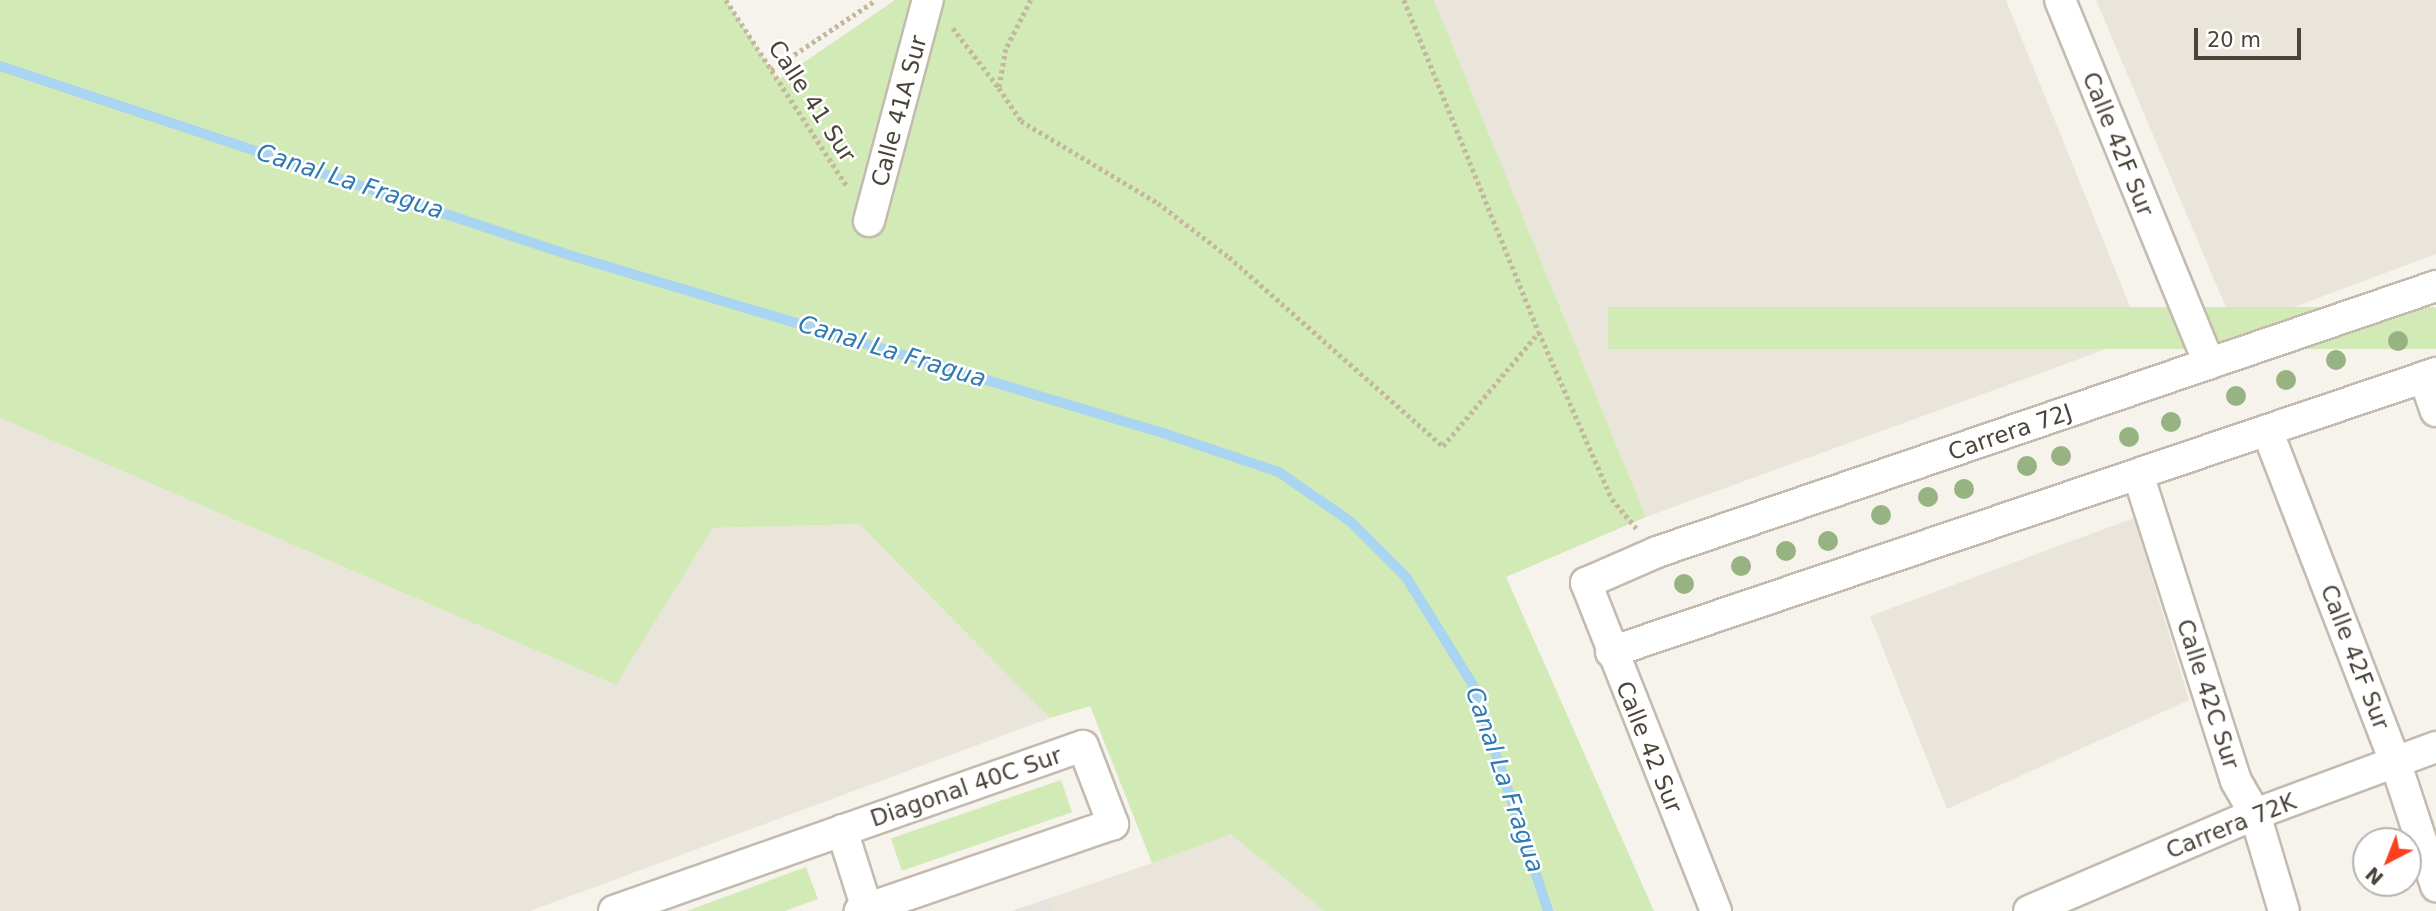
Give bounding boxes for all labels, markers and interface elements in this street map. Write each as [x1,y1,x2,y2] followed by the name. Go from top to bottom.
[2198,14,2305,58] scale bar
[2207,28,2261,52] text: 20 m
[866,32,932,190] street label: Calle 41A Sur
[762,35,862,167] street label: Calle 41 Sur
[2077,68,2159,220] street label: Calle 42F Sur
[253,138,447,226] water label: Canal La Fragua
[795,310,989,394] water label: Canal La Fragua
[1944,398,2076,466] street label: Carrera 72J
[2315,581,2395,733] street label: Calle 42F Sur
[2171,616,2245,772] street label: Calle 42C Sur
[1610,677,1688,817] street label: Calle 42 Sur
[1459,683,1549,877] water label: Canal La Fragua
[867,741,1065,833] street label: Diagonal 40C Sur
[2162,787,2300,865] street label: Carrera 72K
[2352,827,2422,897] north arrow
[2361,863,2388,890] text: N

